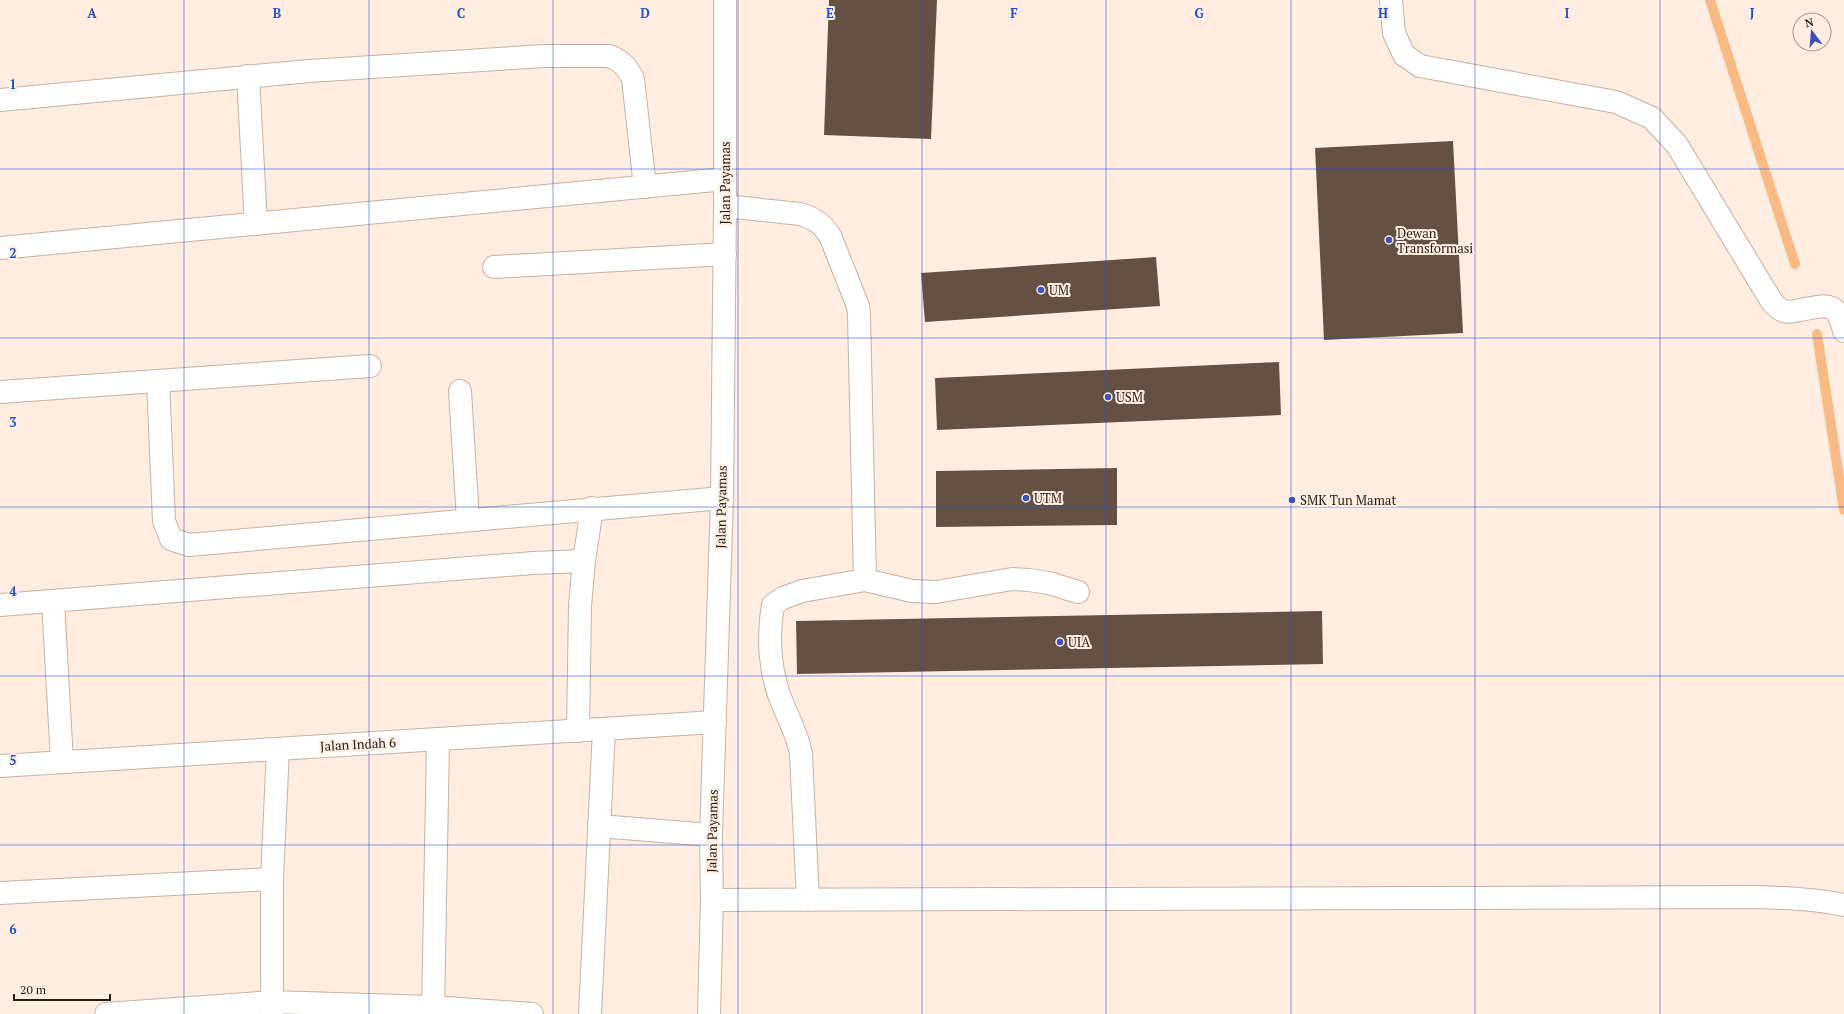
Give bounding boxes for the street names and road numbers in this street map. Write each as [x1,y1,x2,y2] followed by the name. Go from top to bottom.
[716,141,734,225] street label: Jalan Payamas
[711,465,731,549] street label: Jalan Payamas
[320,733,397,755] street label: Jalan Indah 6
[702,789,722,873] street label: Jalan Payamas

